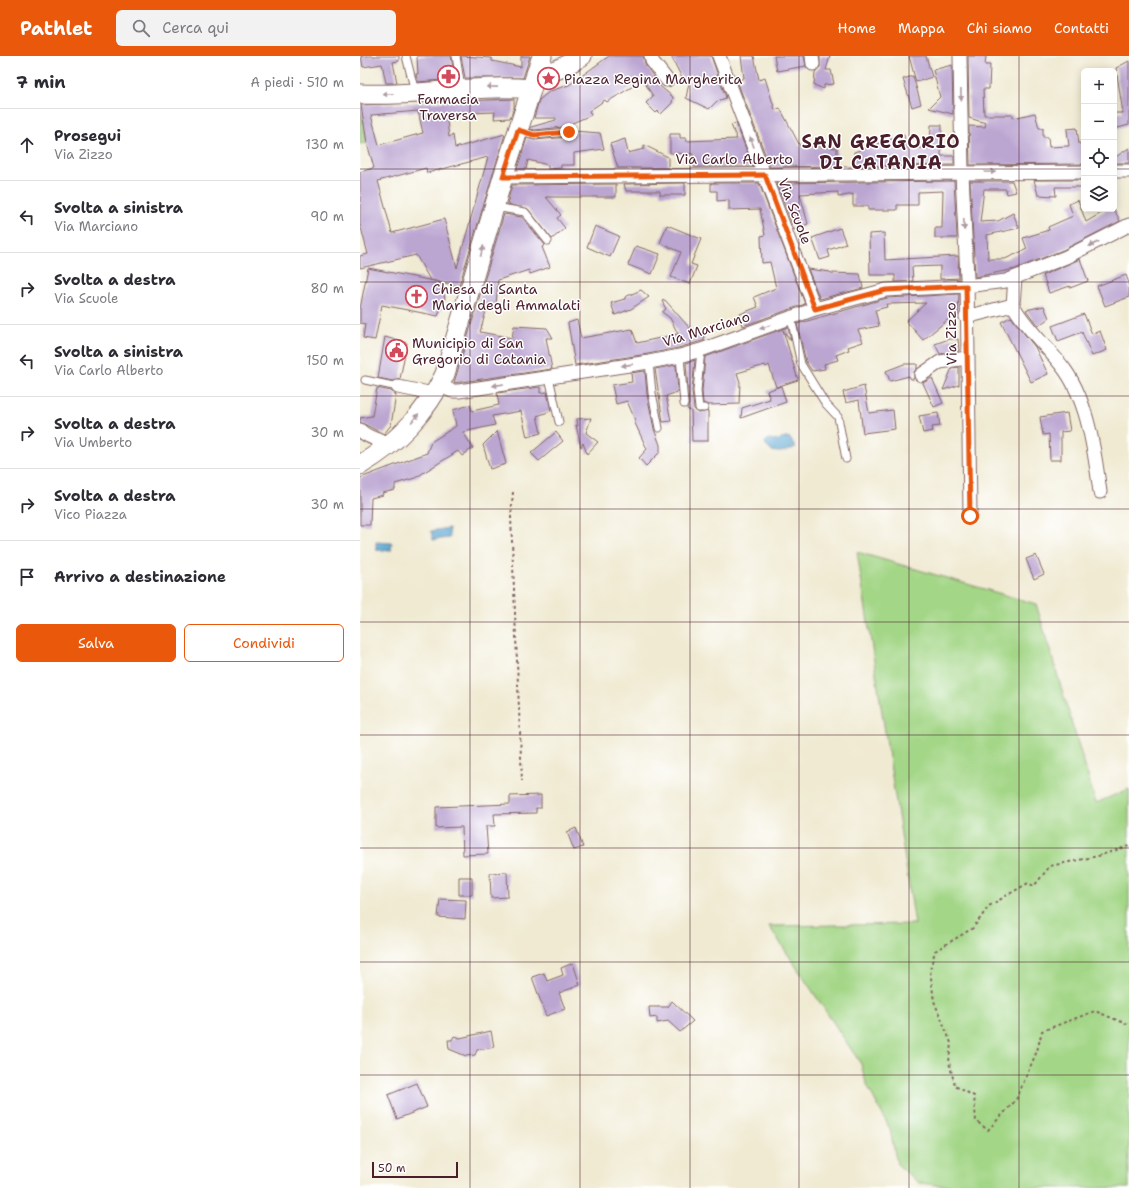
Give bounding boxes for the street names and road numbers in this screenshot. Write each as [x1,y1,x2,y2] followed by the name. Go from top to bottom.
[675,150,793,168] street label: Via Carlo Alberto
[774,175,816,247] street label: Via Scuole
[941,302,961,366] street label: Via Zizzo
[660,307,752,351] street label: Via Marciano

